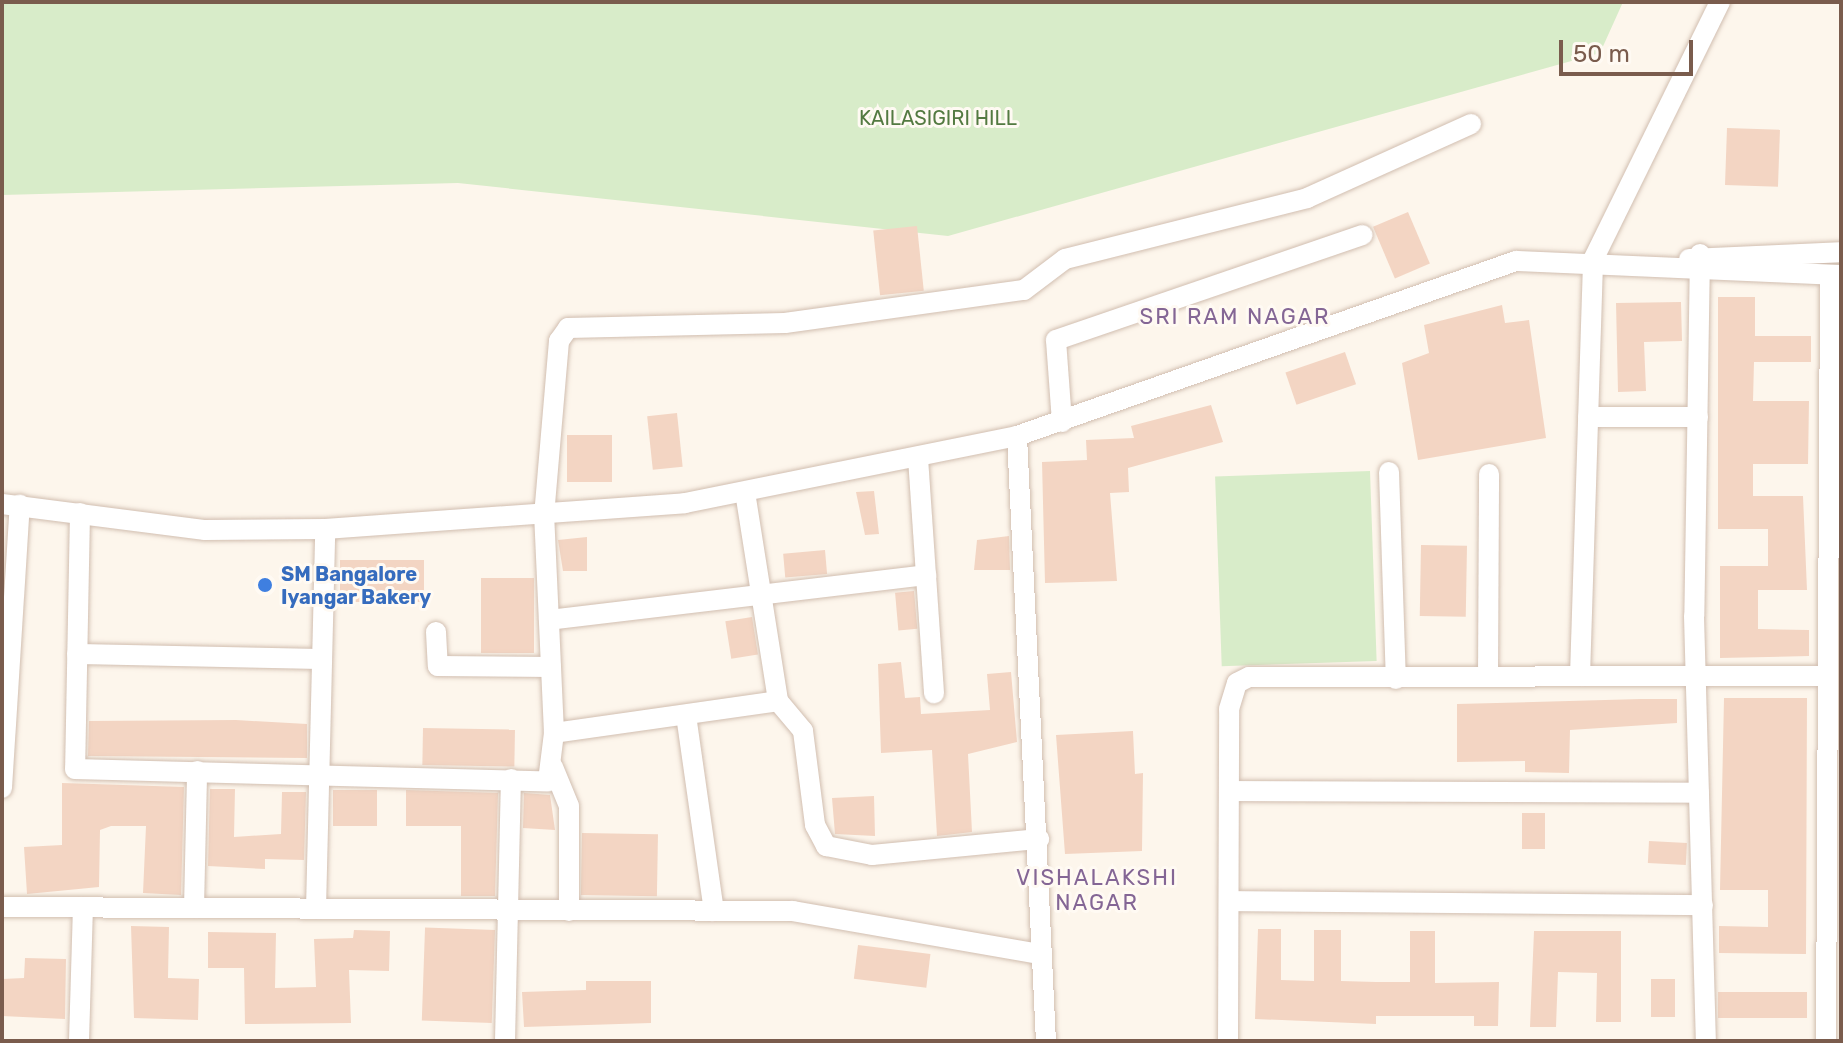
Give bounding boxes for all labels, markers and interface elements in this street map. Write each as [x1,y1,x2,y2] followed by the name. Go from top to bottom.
[1563,24,1697,74] scale bar
[1573,40,1630,68] text: 50 m
[859,106,1017,130] park label: KAILASIGIRI HILL
[1139,304,1331,330] district label: SRI RAM NAGAR
[281,562,431,609] place label: SM Bangalore Iyangar Bakery
[256,576,274,594] marker: SM Bangalore Iyangar Bakery
[1016,864,1178,916] district label: VISHALAKSHI NAGAR

